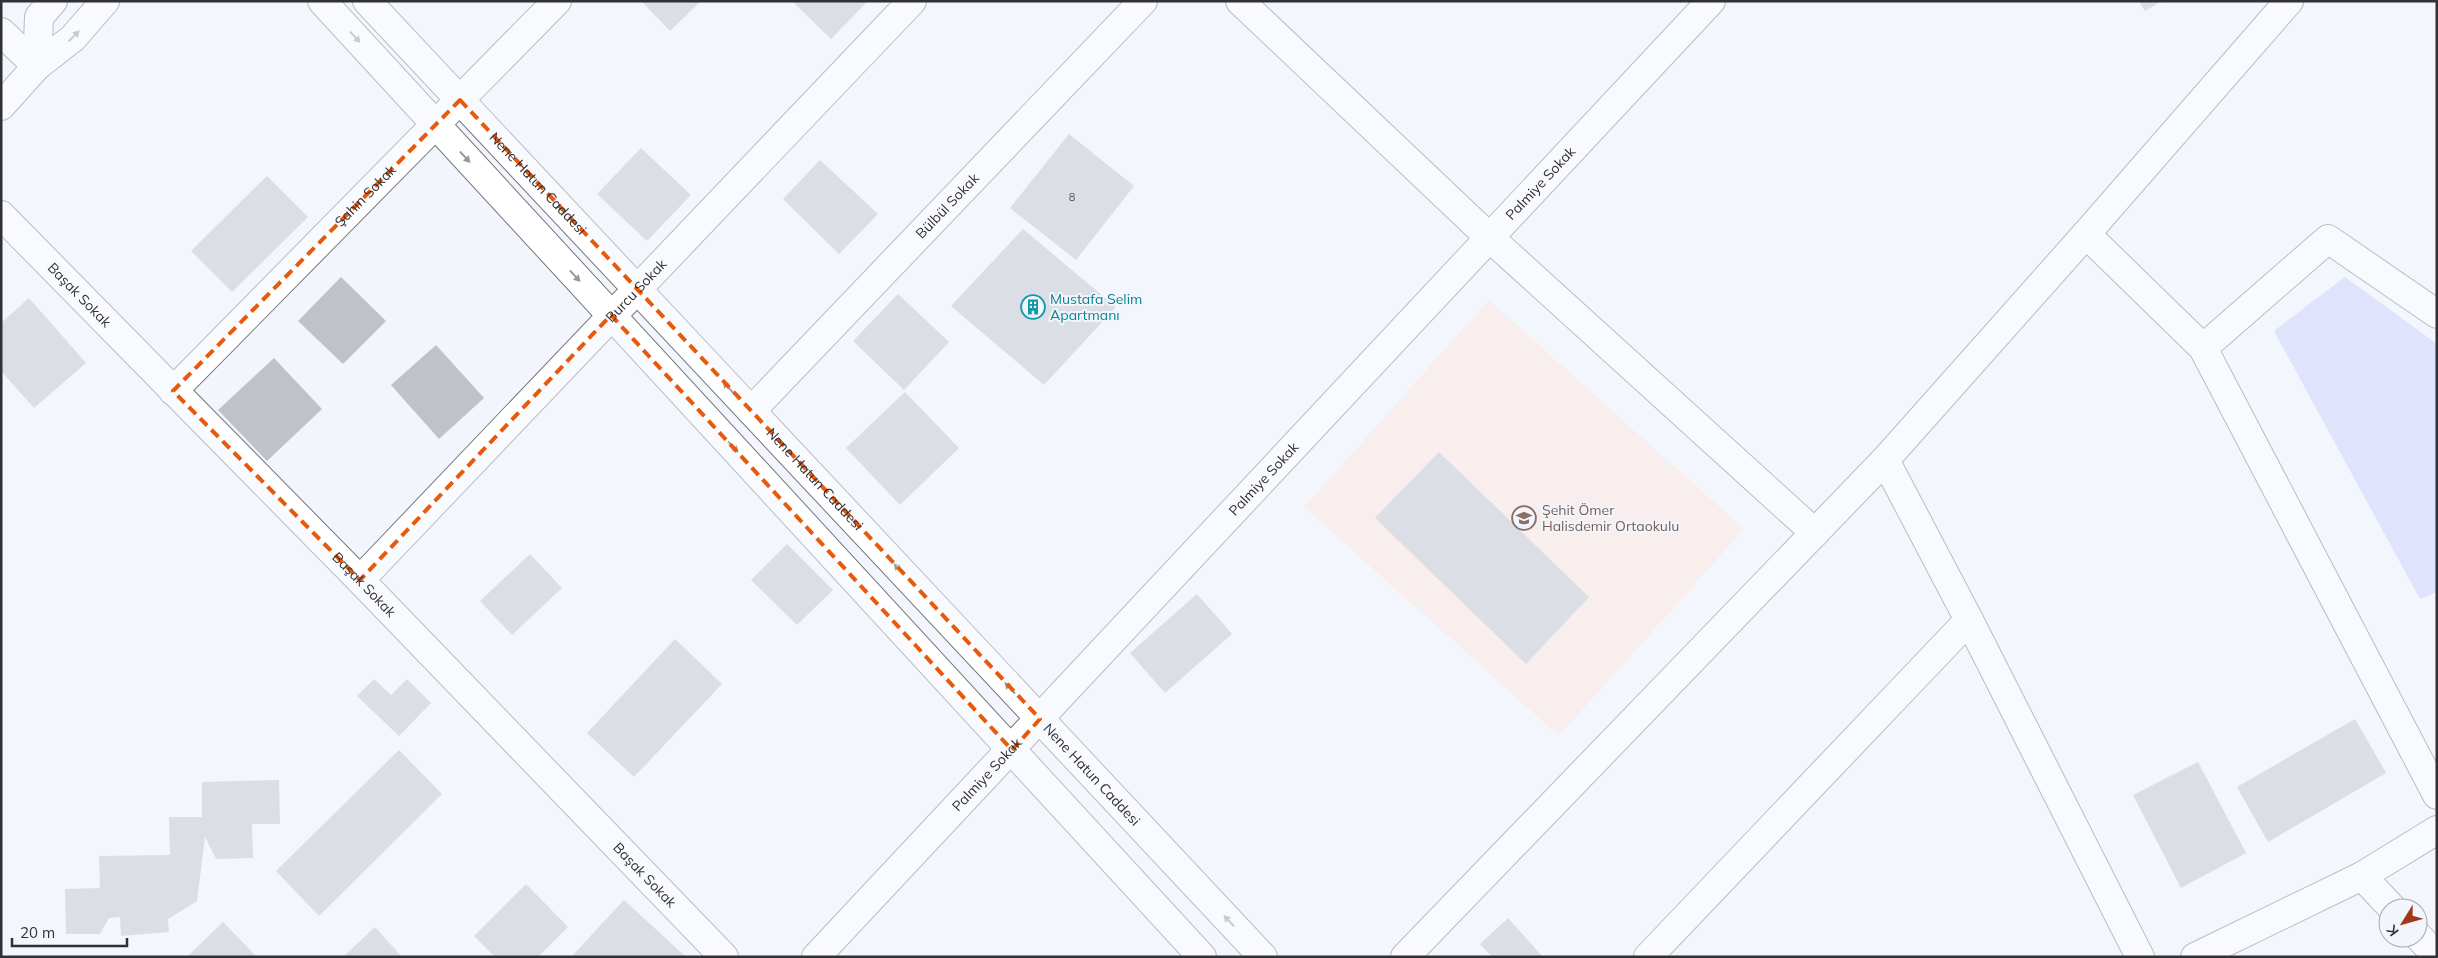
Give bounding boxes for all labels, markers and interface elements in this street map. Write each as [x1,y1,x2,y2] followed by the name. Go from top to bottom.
[67,30,79,42] one-way arrow
[349,31,361,43] one-way arrow
[486,128,590,238] street label: Nene Hatun Caddesi
[1502,142,1580,224] street label: Palmiye Sokak
[459,150,471,162] one-way arrow
[331,160,400,231] street label: Şahin Sokak
[912,169,983,242] street label: Bülbül Sokak
[1069,190,1076,204] house number: 8
[602,254,671,326] street label: Burcu Sokak
[44,259,116,332] street label: Başak Sokak
[569,270,581,282] one-way arrow
[1050,290,1142,324] place label: Mustafa Selim Apartmanı
[1020,294,1046,320] building icon: Mustafa Selim Apartmanı
[722,381,734,393] one-way arrow
[762,424,867,534] street label: Nene Hatun Caddesi
[1225,438,1303,519] street label: Palmiye Sokak
[727,441,739,453] one-way arrow
[1542,501,1679,535] place label: Şehit Ömer Halisdemir Ortaokulu
[1511,505,1537,531] school or university icon: Şehit Ömer Halisdemir Ortaokulu
[328,548,400,621] street label: Başak Sokak
[893,564,905,576] one-way arrow
[1004,682,1016,694] one-way arrow
[1039,719,1144,829] street label: Nene Hatun Caddesi
[948,733,1026,815] street label: Palmiye Sokak
[609,839,681,912] street label: Başak Sokak
[2378,898,2428,948] north arrow
[12,916,128,948] scale bar
[1223,916,1235,928] one-way arrow
[2382,921,2403,940] text: K
[20,923,55,942] text: 20 m

